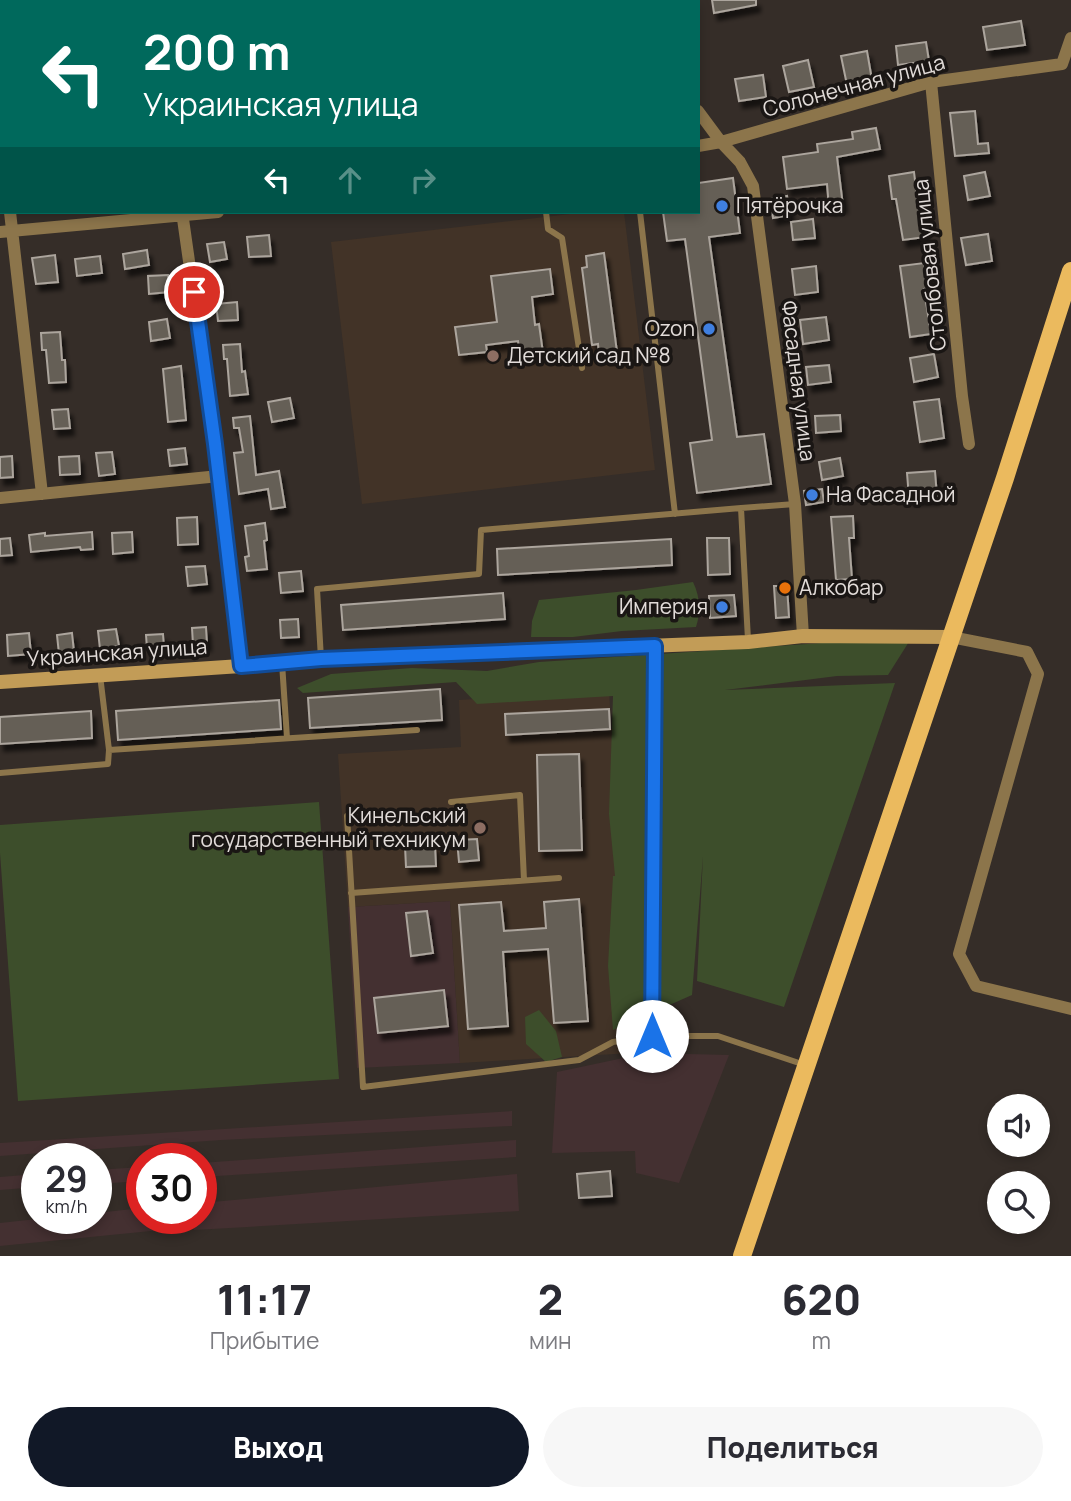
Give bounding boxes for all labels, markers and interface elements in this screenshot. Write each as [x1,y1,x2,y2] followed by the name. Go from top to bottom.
[143,18,291,85] text: 200 m
[28,28,119,119] icon: left
[760,47,948,123] street label: Солонечная улица
[143,82,419,126] text: Украинская улица
[258,161,296,199] icon: left
[331,161,369,199] icon: ahead
[404,161,442,199] icon: right
[906,178,952,352] street label: Столбовая улица
[736,191,843,219] place label: Пятёрочка
[714,198,730,214] marker: Пятёрочка
[164,262,224,322] pin
[175,273,213,311] icon: arrive
[775,299,823,463] street label: Фасадная улица
[645,314,695,342] place label: Ozon
[701,321,717,337] marker: Ozon
[507,341,671,369] place label: Детский сад №8
[485,348,501,364] marker: Детский сад №8
[826,480,955,508] place label: На Фасадной
[804,487,820,503] marker: На Фасадной
[799,573,883,601] place label: Алкобар
[777,580,793,596] marker: Алкобар
[619,592,708,620] place label: Империя
[714,599,730,615] marker: Империя
[26,632,208,672] street label: Украинская улица
[191,801,466,853] place label: Кинельский государственный техникум
[472,820,488,836] marker: Кинельский государственный техникум
[615,999,689,1073] position arrow
[987,1094,1050,1234] map controls
[987,1094,1050,1157] button: sound
[126,1143,217,1234] speed limit sign: 30
[45,1155,88,1203] text: 29
[987,1171,1050,1234] button: search
[46,1194,87,1218] text: km/h
[217,1270,312,1328] text: 11:17
[538,1270,563,1328] text: 2
[781,1270,861,1328] text: 620
[210,1324,319,1356] text: Прибытие
[529,1324,572,1356] text: мин
[812,1324,831,1356] text: m
[28,1407,529,1487] button: Выход
[543,1407,1043,1487] button: Поделиться

